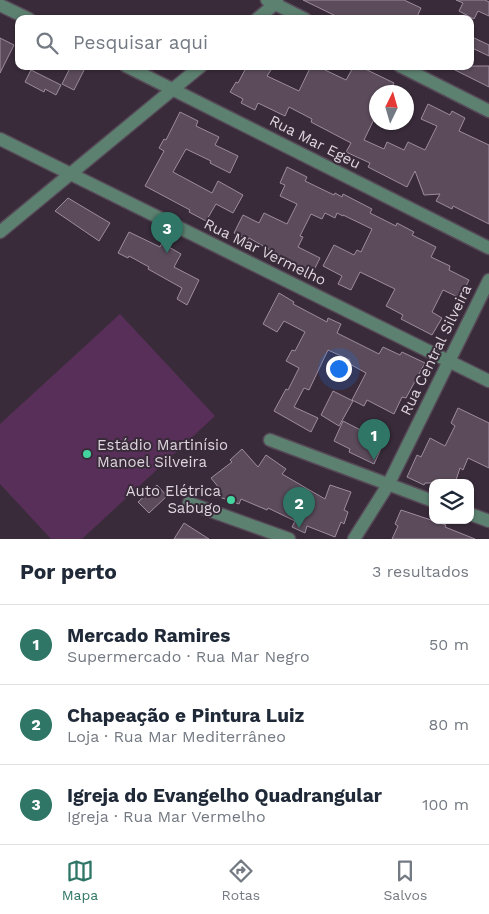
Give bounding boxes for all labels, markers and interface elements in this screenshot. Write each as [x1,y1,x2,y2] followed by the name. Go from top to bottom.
[15,15,474,70] search box
[33,29,61,57] icon: search
[73,31,208,54] text: Pesquisar aqui
[369,85,414,130] north arrow
[266,111,364,173] street label: Rua Mar Egeu
[151,212,183,253] pin: 3
[201,215,329,289] street label: Rua Mar Vermelho
[397,281,476,418] street label: Rua Central Silveira
[326,356,352,382] your location
[358,419,390,460] pin: 1
[97,436,228,471] place label: Estádio Martinísio Manoel Silveira
[81,448,93,460] marker: Estádio Martinísio Manoel Silveira
[429,479,474,524] map controls
[429,479,474,524] button: layers
[126,482,222,517] place label: Auto Elétrica Sabugo
[283,487,315,528] pin: 2
[225,494,237,506] marker: Auto Elétrica Sabugo
[20,559,117,584] text: Por perto
[372,562,469,581] text: 3 resultados
[67,624,230,647] text: Mercado Ramires
[33,635,39,654] text: 1
[429,635,469,654] text: 50 m
[67,647,310,666] text: Supermercado · Rua Mar Negro
[67,704,304,727] text: Chapeação e Pintura Luiz
[31,715,41,734] text: 2
[428,715,469,734] text: 80 m
[67,727,286,746] text: Loja · Rua Mar Mediterrâneo
[67,784,382,807] text: Igreja do Evangelho Quadrangular
[31,795,41,814] text: 3
[422,795,469,814] text: 100 m
[67,807,266,826] text: Igreja · Rua Mar Vermelho
[62,857,98,903] tab: Mapa
[222,857,260,903] tab: Rotas
[383,857,427,903] tab: Salvos

